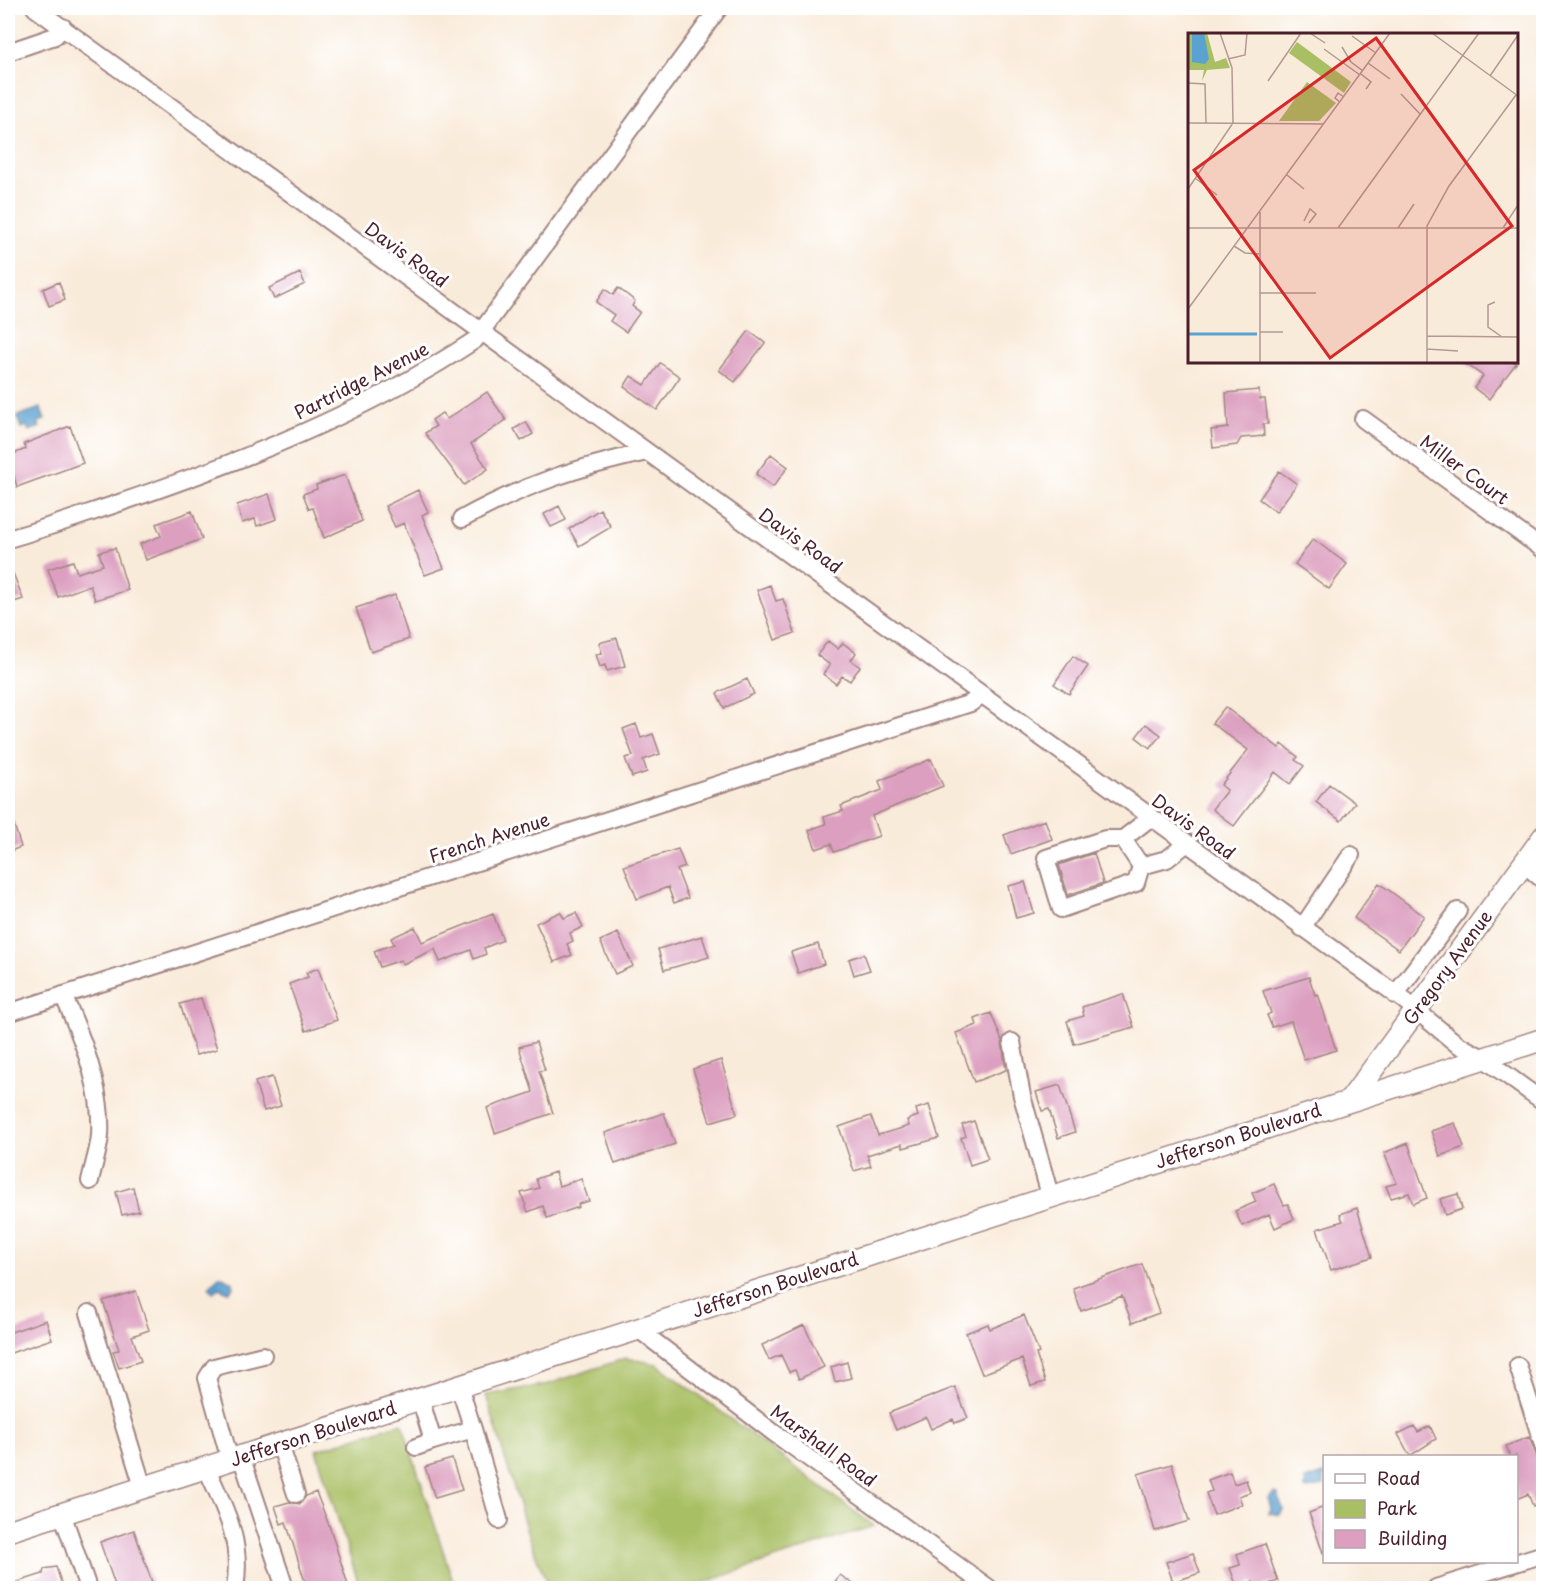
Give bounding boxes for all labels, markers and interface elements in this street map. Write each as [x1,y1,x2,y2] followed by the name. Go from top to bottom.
[1188,33,1518,363] inset map
[360,214,454,294] street label: Davis Road
[289,334,433,426] street label: Partridge Avenue
[1415,427,1515,511] street label: Miller Court
[754,500,848,580] street label: Davis Road
[1147,786,1241,866] street label: Davis Road
[425,805,553,869] street label: French Avenue
[1396,904,1498,1030] street label: Gregory Avenue
[1152,1095,1324,1175] street label: Jefferson Boulevard
[689,1244,861,1324] street label: Jefferson Boulevard
[227,1393,399,1473] street label: Jefferson Boulevard
[765,1397,883,1493] street label: Marshall Road
[1323,1455,1518,1563] legend
[1377,1464,1421,1491] text: Road
[1377,1494,1417,1521] text: Park
[1377,1524,1447,1551] text: Building

